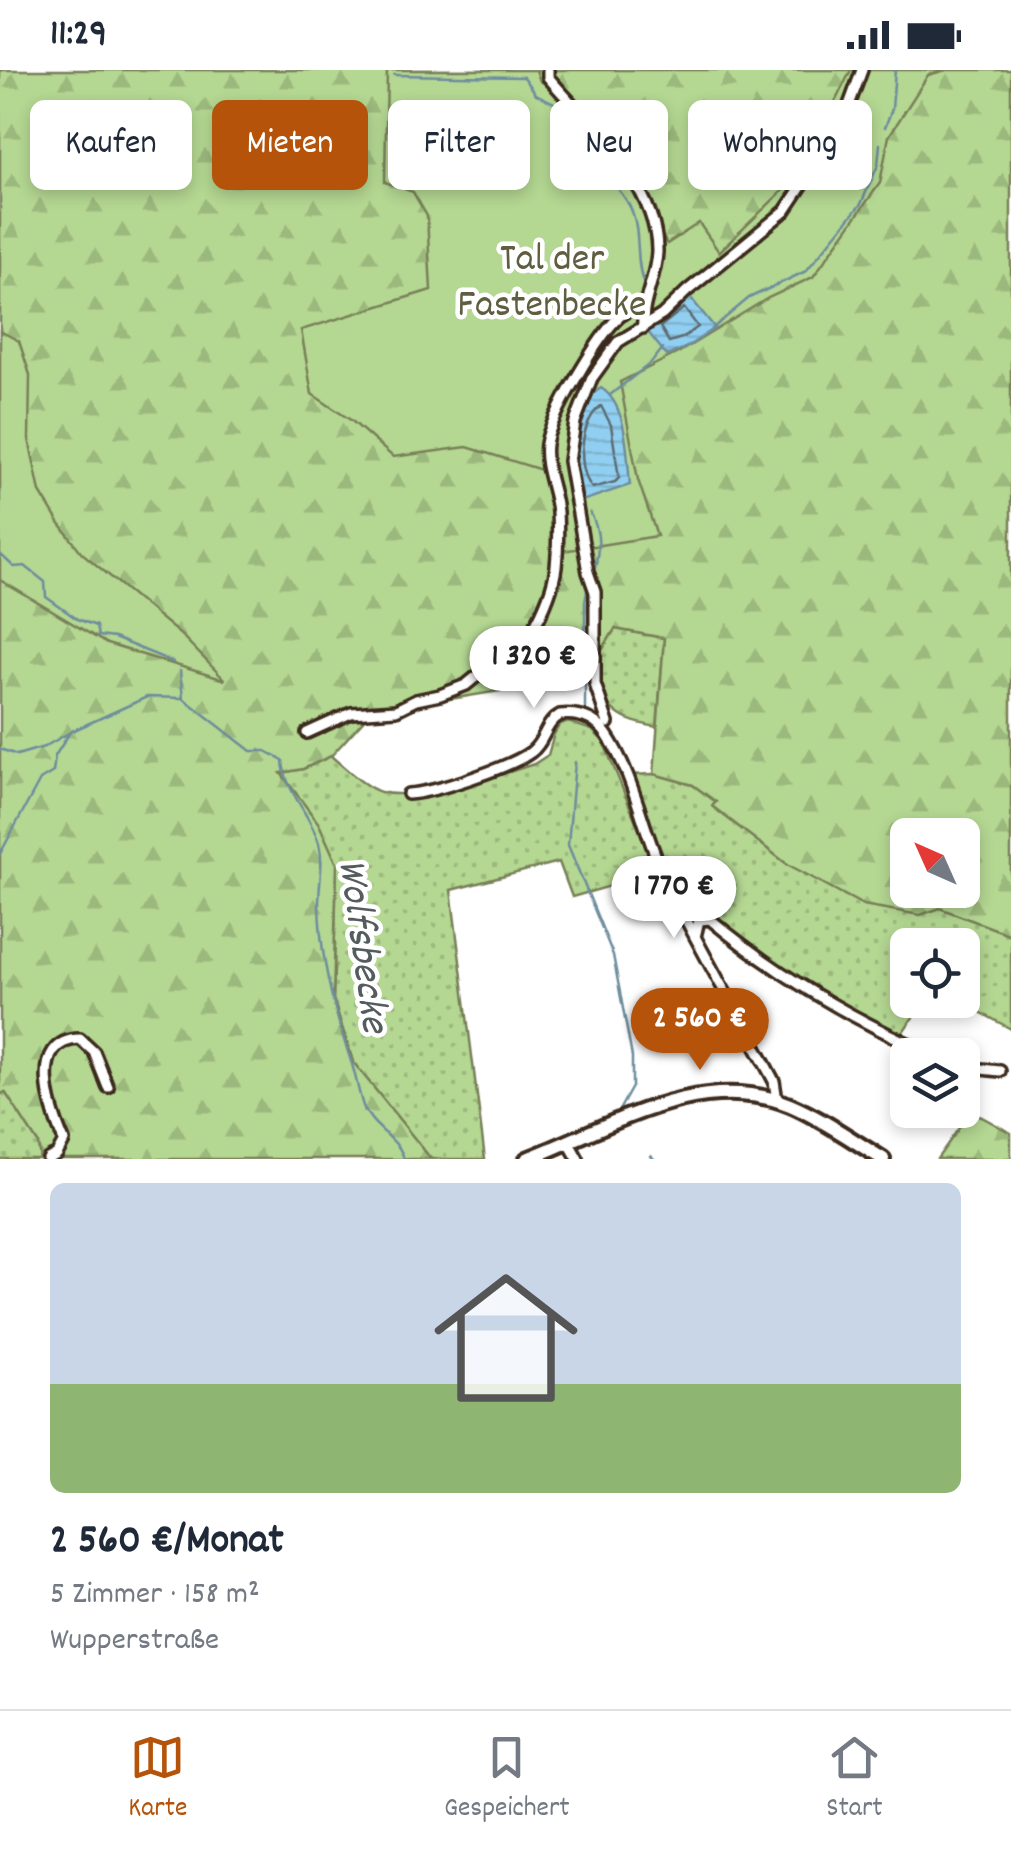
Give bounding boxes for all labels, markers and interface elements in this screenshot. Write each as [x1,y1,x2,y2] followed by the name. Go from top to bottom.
[50,8,107,63] text: 11:29
[30,100,192,190] chip: Kaufen
[212,100,368,190] chip: Mieten
[388,100,530,190] chip: Filter
[550,100,668,190] chip: Neu
[688,100,872,190] chip: Wohnung
[457,233,647,336] park label: Tal der Fastenbecke
[442,626,626,711] pin: 1 320 €
[491,635,577,681] text: 1 320 €
[890,818,980,908] north arrow
[890,818,980,1128] map controls
[318,855,402,1039] water label: Wolfsbecke
[582,856,766,941] pin: 1 770 €
[633,865,715,911] text: 1 770 €
[890,928,980,1018] button: locate
[608,988,792,1073] pin: 2 560 €
[653,997,747,1043] text: 2 560 €
[890,1038,980,1128] button: layers
[416,1248,596,1428] icon: home
[50,1513,284,1573] text: 2 560 €/Monat
[50,1573,260,1619] text: 5 Zimmer · 158 m²
[50,1619,219,1665] text: Wupperstraße
[128,1730,187,1830] tab: Karte
[444,1730,570,1830] tab: Gespeichert
[826,1730,883,1830] tab: Start

